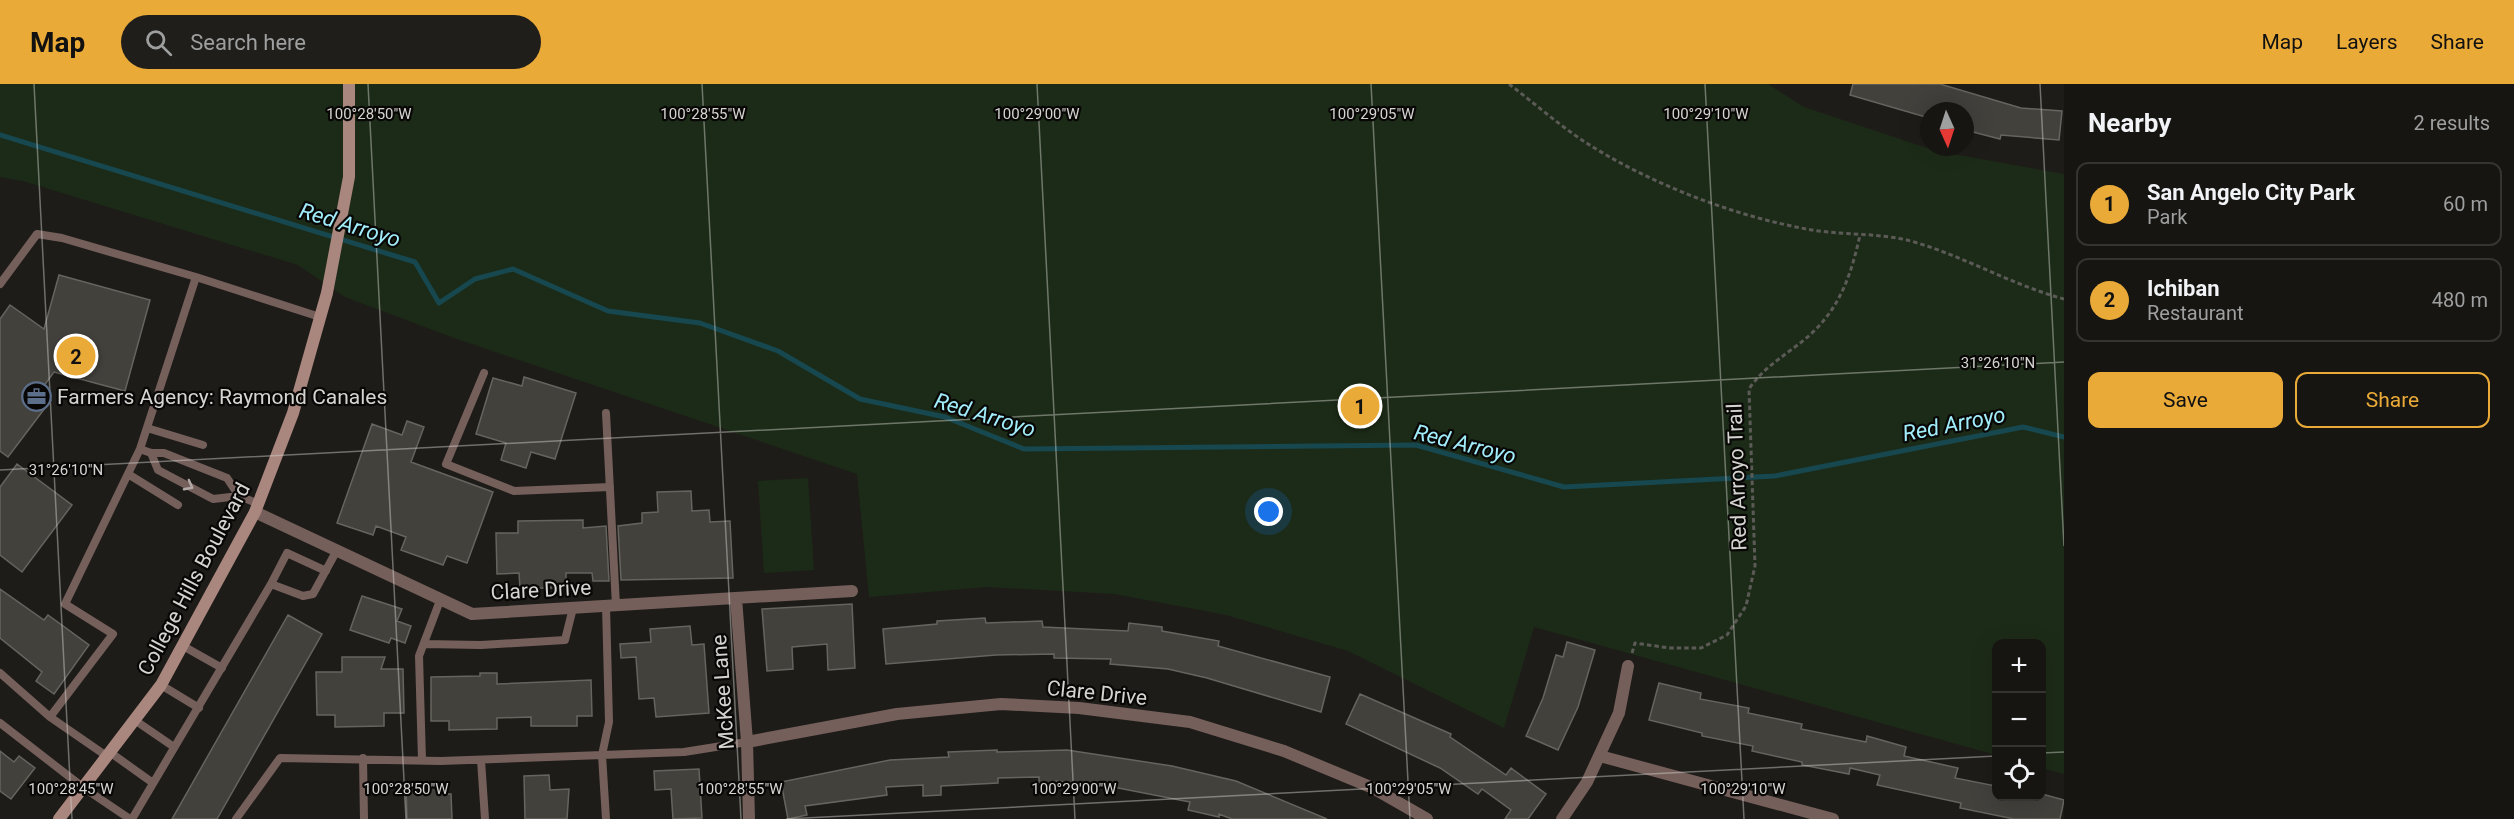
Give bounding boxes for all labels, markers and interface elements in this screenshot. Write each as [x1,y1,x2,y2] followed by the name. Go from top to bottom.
[121,15,541,69] search box
[30,26,85,59] text: Map
[142,26,175,59] icon: search
[190,30,306,55] text: Search here
[2261,30,2303,54] text: Map
[2336,30,2397,54] text: Layers
[2430,30,2484,54] text: Share
[1920,102,1974,156] north arrow
[326,105,412,123] text: 100°28'50"W
[660,105,746,123] text: 100°28'55"W
[994,105,1080,123] text: 100°29'00"W
[1329,105,1415,123] text: 100°29'05"W
[1663,105,1749,123] text: 100°29'10"W
[2088,108,2171,138] text: Nearby
[2414,111,2490,135] text: 2 results
[2147,180,2355,205] text: San Angelo City Park
[2104,192,2115,216] text: 1
[2443,192,2488,216] text: 60 m
[297,198,403,252] water label: Red Arroyo
[2147,205,2187,229] text: Park
[2147,276,2220,301] text: Ichiban
[2104,288,2115,312] text: 2
[2432,288,2488,312] text: 480 m
[2147,301,2244,325] text: Restaurant
[56,334,96,378] pin: 2
[1961,354,2035,372] text: 31°26'10"N
[2088,372,2283,428] button: Save
[2295,372,2490,428] button: Share
[20,381,52,413] office icon: Farmers Agency: Raymond Canales
[1340,384,1380,428] pin: 1
[57,385,387,409] place label: Farmers Agency: Raymond Canales
[932,388,1038,442] water label: Red Arroyo
[1900,402,2008,446] water label: Red Arroyo
[1722,403,1752,551] street label: Red Arroyo Trail
[1411,419,1519,469] water label: Red Arroyo
[29,461,103,479] text: 31°26'10"N
[133,479,255,679] street label: College Hills Boulevard
[183,479,193,490] one-way arrow
[1254,497,1283,526] your location
[490,575,592,605] street label: Clare Drive
[707,634,739,750] street label: McKee Lane
[1992,639,2046,801] map controls
[1992,639,2046,693] button: +
[1046,676,1148,710] street label: Clare Drive
[1992,693,2046,747] button: −
[1992,747,2046,801] button: locate
[28,780,114,798] text: 100°28'45"W
[363,780,449,798] text: 100°28'50"W
[697,780,783,798] text: 100°28'55"W
[1031,780,1117,798] text: 100°29'00"W
[1366,780,1452,798] text: 100°29'05"W
[1700,780,1786,798] text: 100°29'10"W

